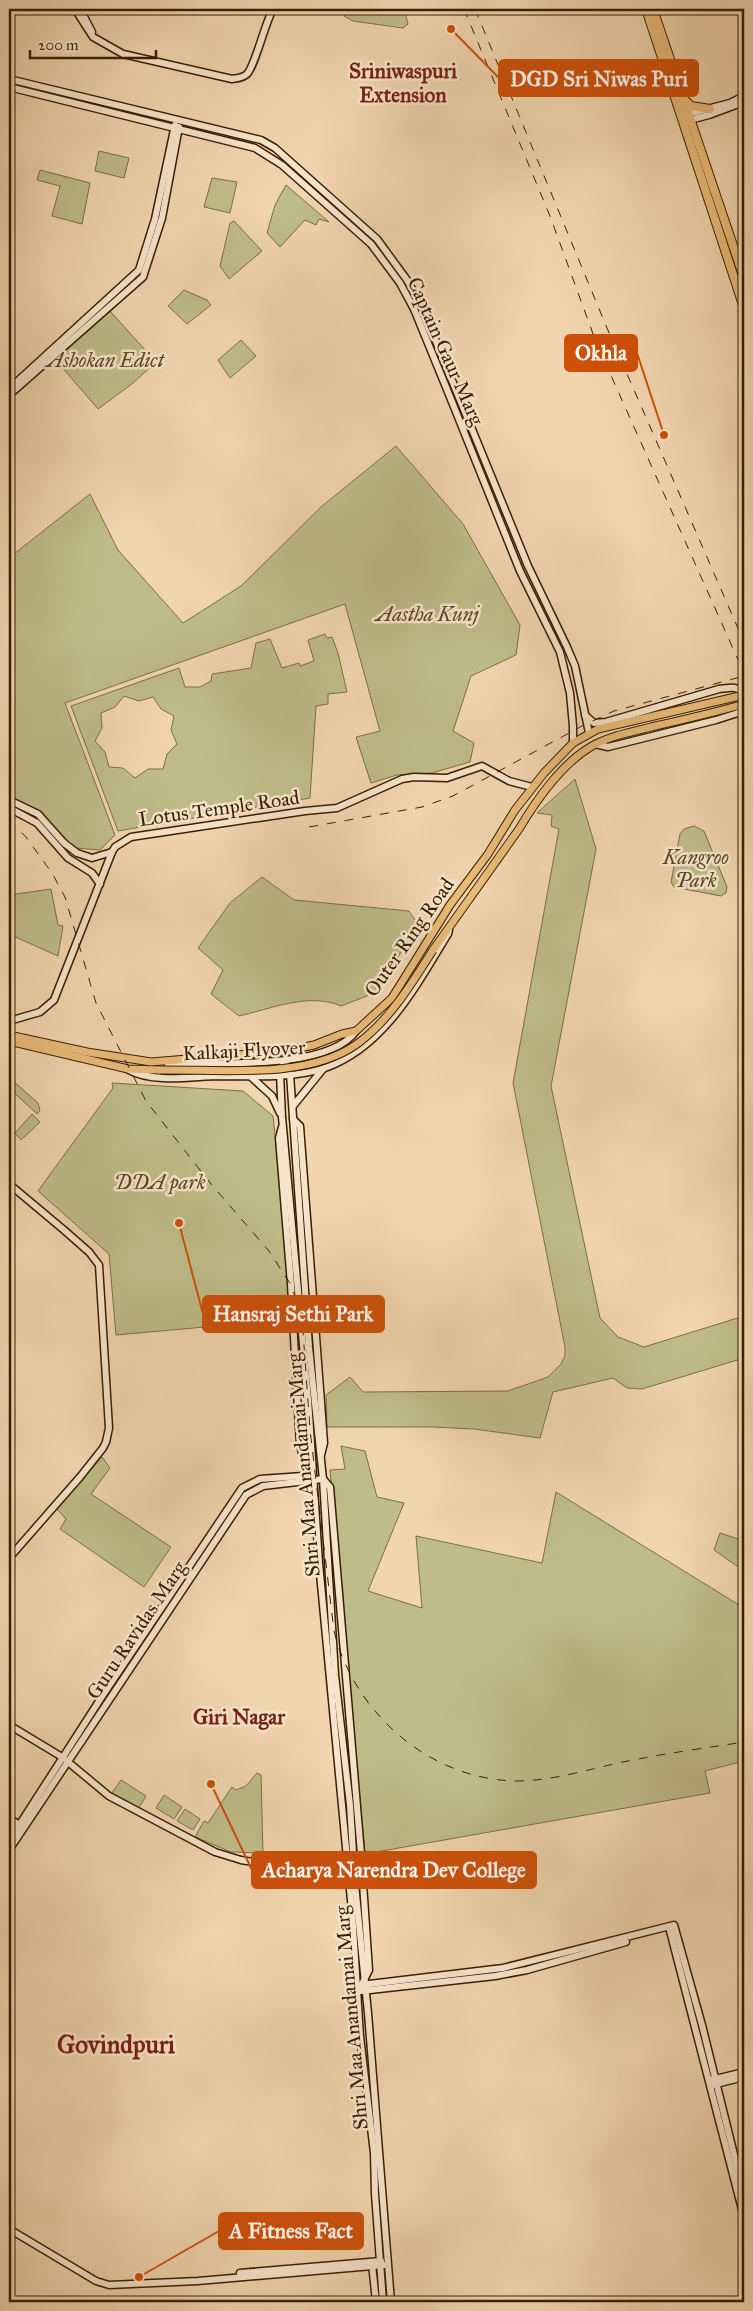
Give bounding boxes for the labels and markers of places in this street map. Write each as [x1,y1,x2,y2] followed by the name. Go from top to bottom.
[499,60,698,96] callout: DGD Sri Niwas Puri
[565,335,637,371] callout: Okhla
[203,1296,384,1332] callout: Hansraj Sethi Park
[252,1852,536,1888] callout: Acharya Narendra Dev College
[219,2213,363,2249] callout: A Fitness Fact

